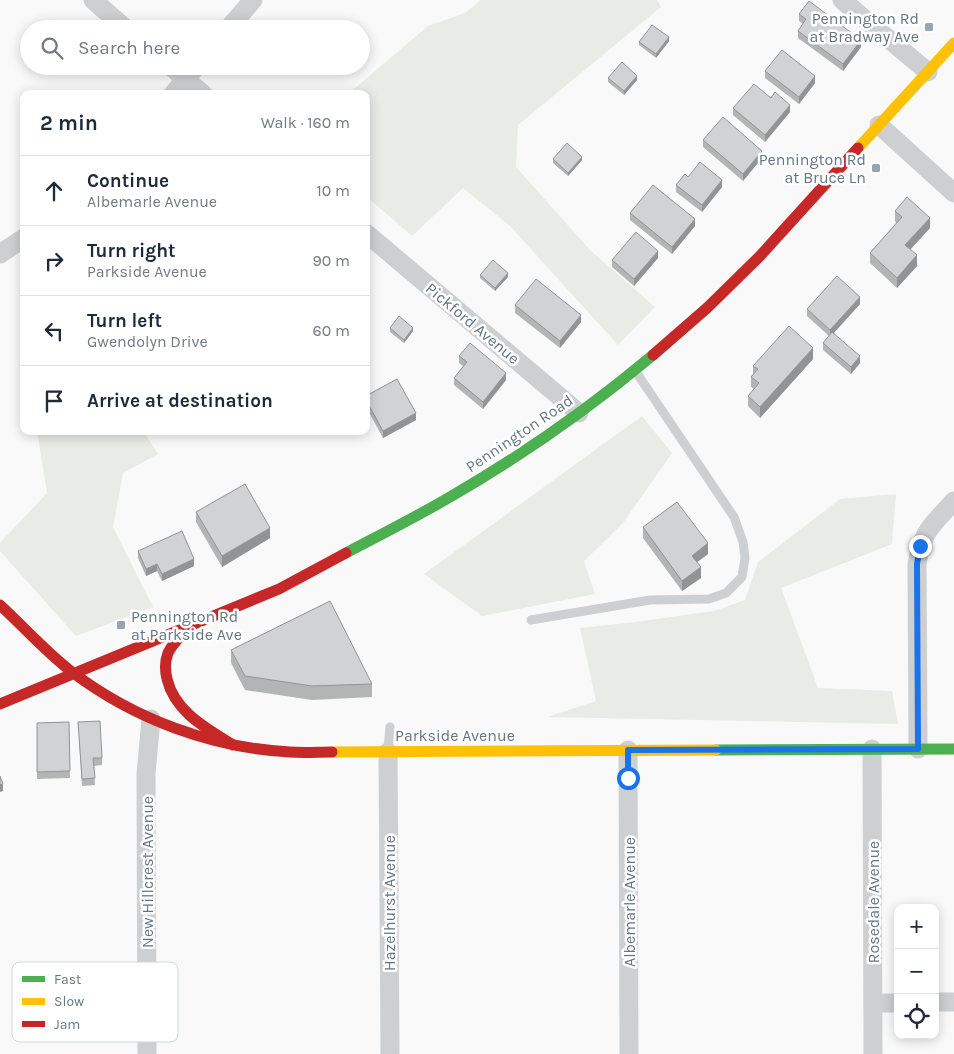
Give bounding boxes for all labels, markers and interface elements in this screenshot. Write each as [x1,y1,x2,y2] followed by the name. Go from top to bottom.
[810,9,919,46] place label: Pennington Rd at Bradway Ave
[20,20,370,75] search box
[923,21,935,33] marker: Pennington Rd at Bradway Ave
[38,34,66,62] icon: search
[78,37,180,59] text: Search here
[40,111,98,135] text: 2 min
[261,113,350,132] text: Walk · 160 m
[759,150,866,187] place label: Pennington Rd at Bruce Ln
[870,162,882,174] marker: Pennington Rd at Bruce Ln
[87,170,169,192] text: Continue
[40,177,68,205] icon: ahead
[316,181,350,200] text: 10 m
[87,192,217,211] text: Albemarle Avenue
[87,240,176,262] text: Turn right
[40,247,68,275] icon: right
[312,251,350,270] text: 90 m
[87,262,207,281] text: Parkside Avenue
[422,279,523,368] street label: Pickford Avenue
[87,310,162,332] text: Turn left
[40,317,68,345] icon: left
[313,321,350,340] text: 60 m
[87,332,208,351] text: Gwendolyn Drive
[40,387,68,415] icon: arrive
[87,390,273,412] text: Arrive at destination
[462,391,576,476] street label: Pennington Road
[909,535,932,558] route end
[131,607,242,644] place label: Pennington Rd at Parkside Ave
[115,619,127,631] marker: Pennington Rd at Parkside Ave
[395,726,515,745] street label: Parkside Avenue
[617,767,640,790] route start
[138,796,157,948] street label: New Hillcrest Avenue
[380,835,399,971] street label: Hazelhurst Avenue
[620,837,639,967] street label: Albemarle Avenue
[864,841,883,963] street label: Rosedale Avenue
[894,904,939,1039] map controls
[894,904,939,949] button: +
[894,949,939,994] button: −
[12,962,178,1042] legend
[54,971,81,988] text: Fast
[54,993,84,1010] text: Slow
[894,994,939,1039] button: locate
[54,1016,80,1033] text: Jam

